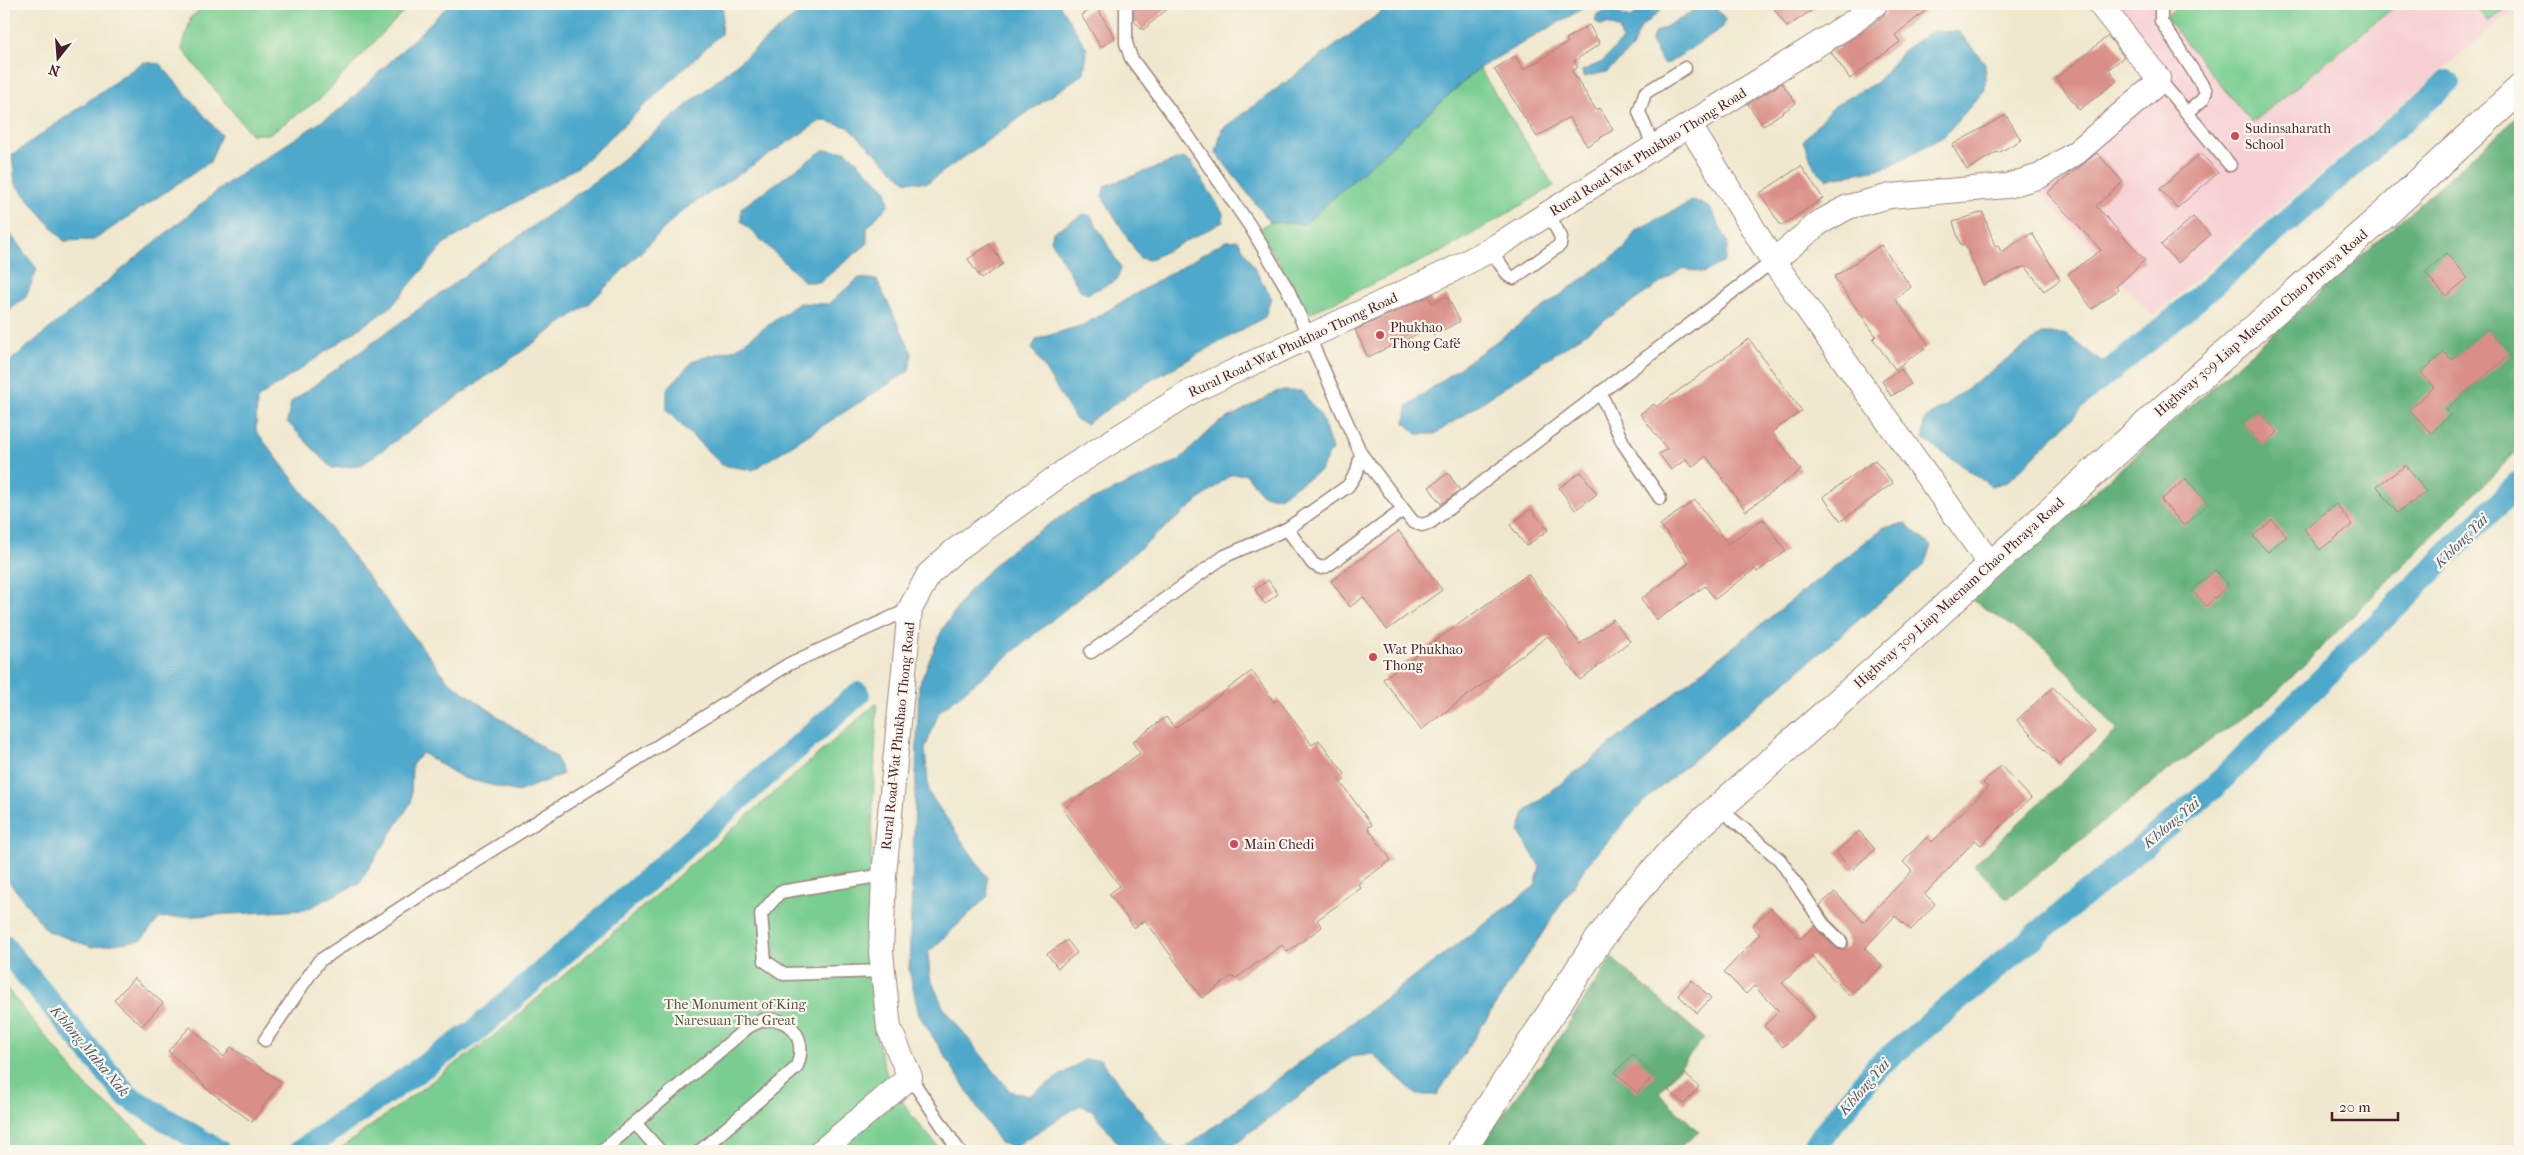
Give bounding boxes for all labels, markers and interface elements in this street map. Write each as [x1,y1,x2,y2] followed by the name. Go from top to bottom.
[32,32,82,82] north arrow
[46,60,62,80] text: N
[1546,84,1750,220] street label: Rural Road-Wat Phukhao Thong Road
[2245,120,2331,153] place label: Sudinsaharath School
[2229,130,2241,142] marker: Sudinsaharath School
[2151,225,2371,420] street label: Highway 309-Liap Maenam Chao Phraya Road
[1186,289,1401,401] street label: Rural Road-Wat Phukhao Thong Road
[1390,319,1460,352] place label: Phukhao Thong Café
[1374,329,1386,341] marker: Phukhao Thong Café
[1850,494,2068,692] street label: Highway 309-Liap Maenam Chao Phraya Road
[2430,509,2493,572] water label: Khlong Yai
[878,621,918,851] street label: Rural Road-Wat Phukhao Thong Road
[1382,641,1463,674] place label: Wat Phukhao Thong
[1367,651,1379,663] marker: Wat Phukhao Thong
[2138,793,2204,853] water label: Khlong Yai
[1244,836,1314,853] place label: Main Chedi
[1228,838,1240,850] marker: Main Chedi
[664,996,807,1029] park label: The Monument of King Naresuan The Great
[46,1001,133,1100] water label: Khlong Maha Nak
[1834,1054,1894,1119] water label: Khlong Yai
[2332,1090,2398,1122] scale bar
[2339,1098,2371,1116] text: 20 m

